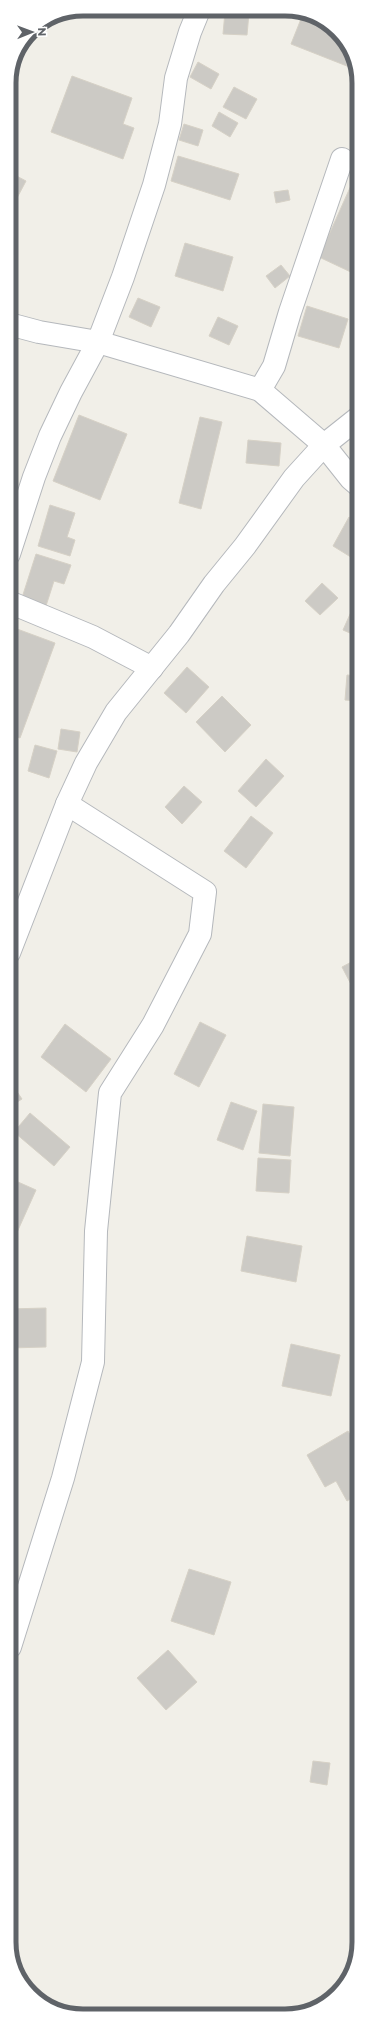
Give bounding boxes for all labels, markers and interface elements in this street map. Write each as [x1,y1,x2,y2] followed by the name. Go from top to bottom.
[12,12,52,52] north arrow
[35,27,49,36] text: N

